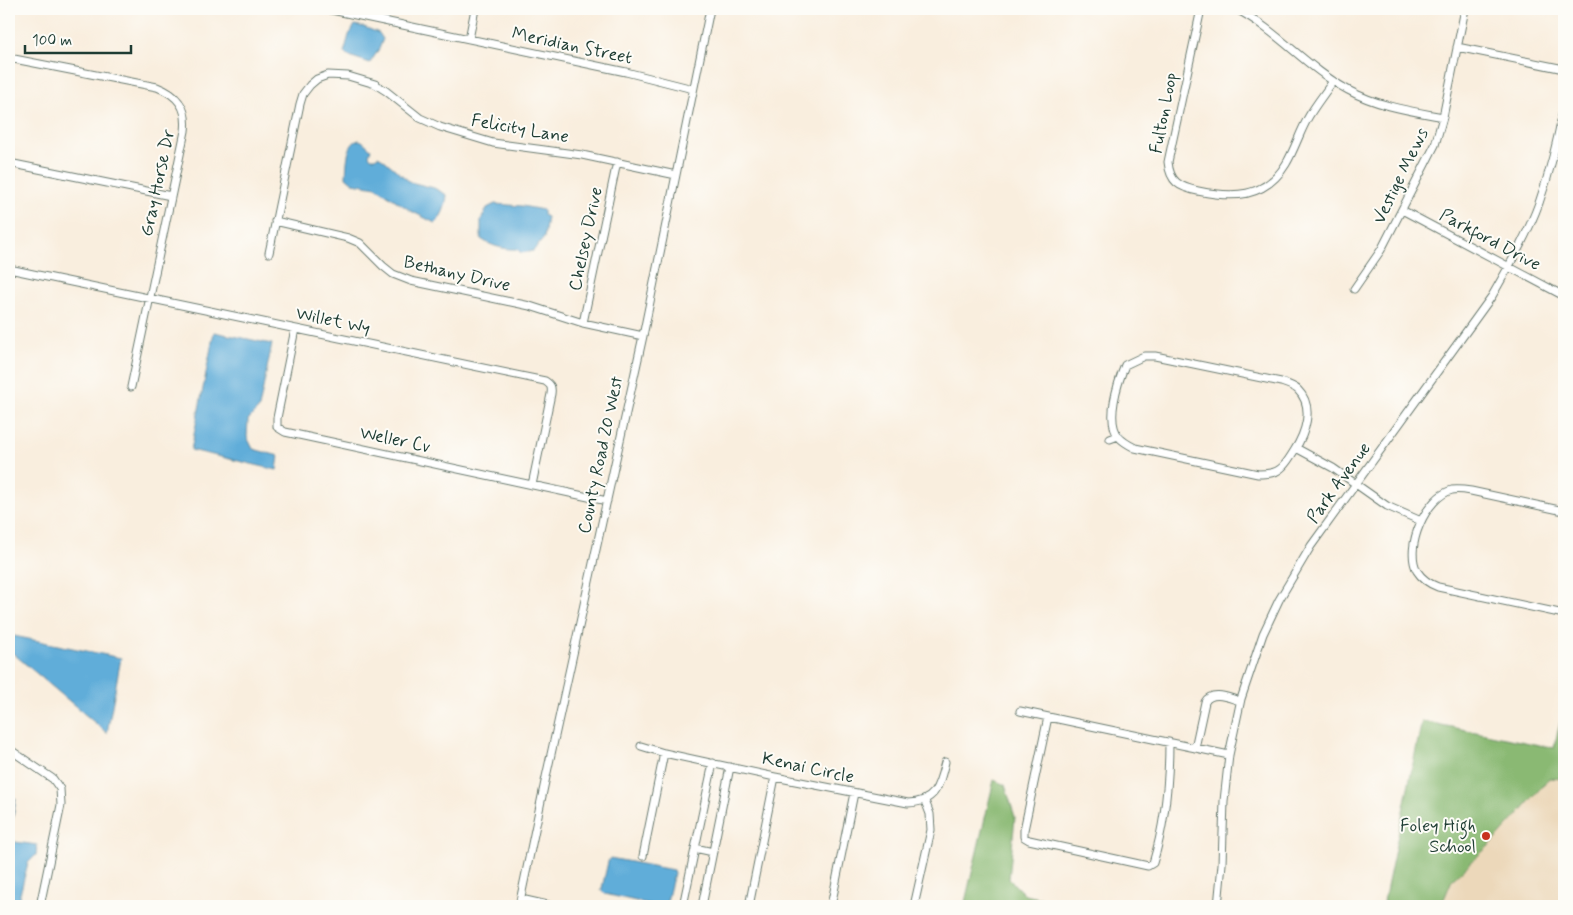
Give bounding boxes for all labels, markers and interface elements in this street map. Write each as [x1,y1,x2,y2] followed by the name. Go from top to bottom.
[25,22,131,54] scale bar
[510,22,635,71] street label: Meridian Street
[32,31,72,51] text: 100 m
[1144,71,1184,155] street label: Fulton Loop
[469,109,571,149] street label: Felicity Lane
[1367,124,1435,228] street label: Vestige Mews
[135,127,181,239] street label: Gray Horse Dr
[563,185,609,293] street label: Chelsey Drive
[1434,203,1545,279] street label: Parkford Drive
[401,250,513,298] street label: Bethany Drive
[293,301,373,341] street label: Willet Wy
[573,373,630,536] street label: County Road 20 West
[357,421,433,459] street label: Weller Cv
[1301,438,1377,528] street label: Park Avenue
[760,747,856,789] street label: Kenai Circle
[1400,814,1476,859] place label: Foley High School
[1480,830,1492,842] marker: Foley High School

